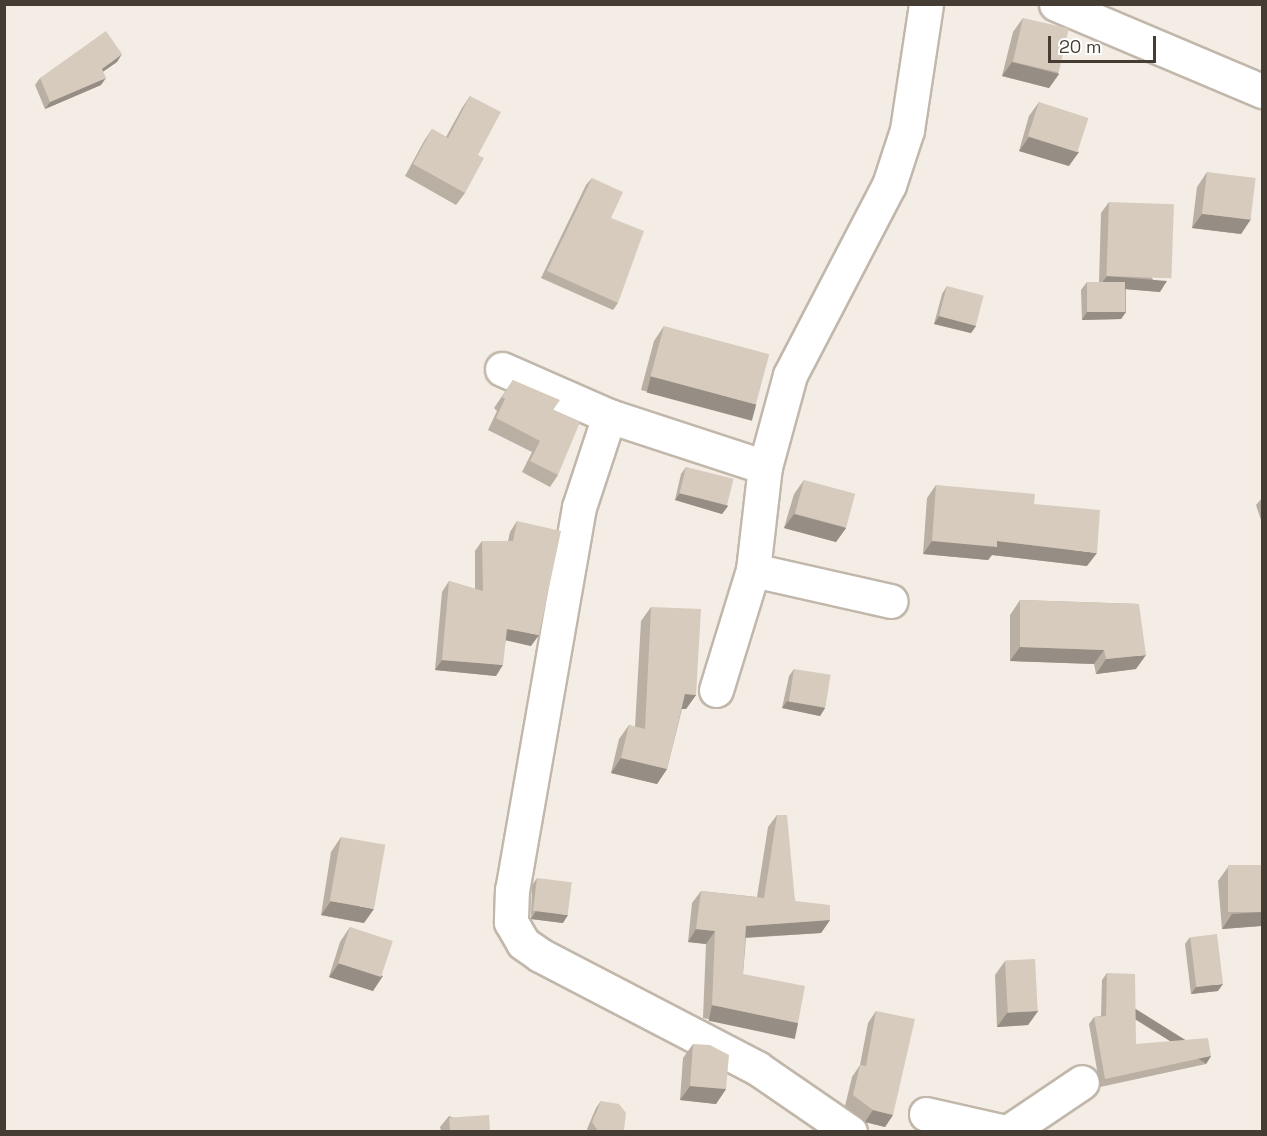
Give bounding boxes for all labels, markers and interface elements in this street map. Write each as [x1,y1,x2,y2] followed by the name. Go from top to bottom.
[1051,24,1159,62] scale bar
[1059,35,1102,58] text: 20 m

